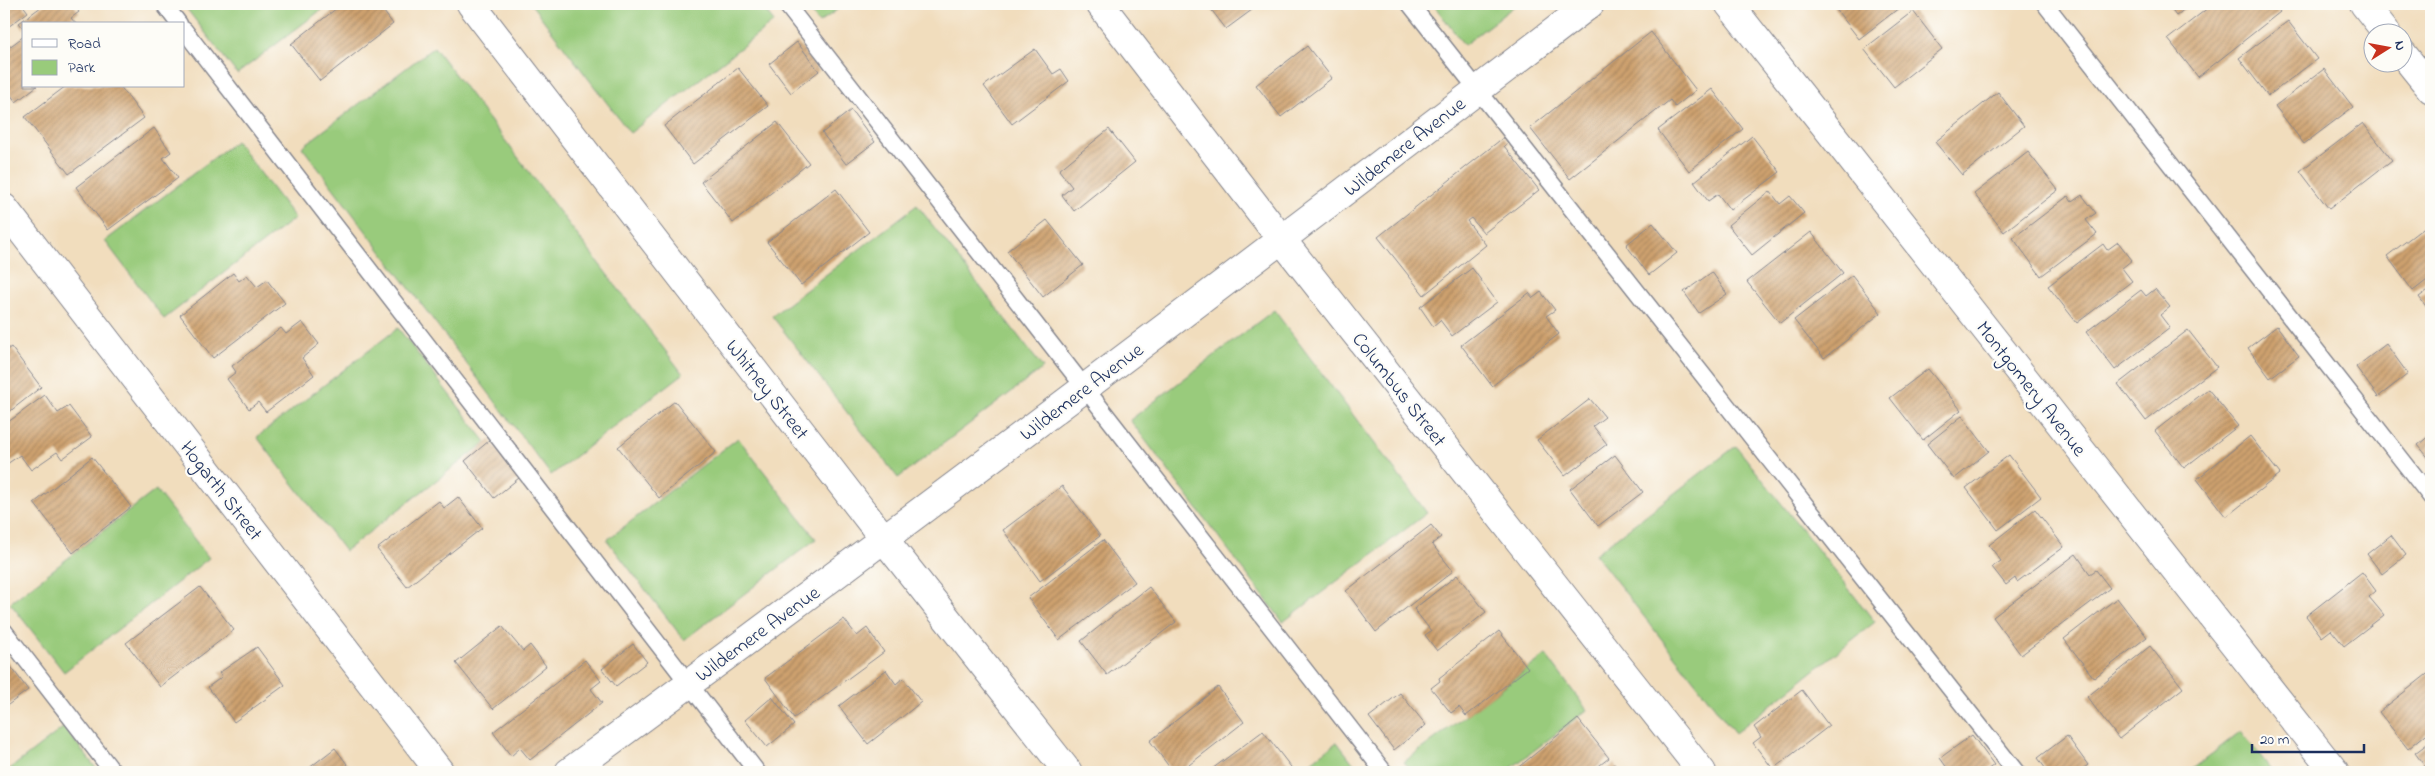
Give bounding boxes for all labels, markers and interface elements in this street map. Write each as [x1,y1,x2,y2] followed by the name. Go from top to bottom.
[22,22,185,88] legend
[2362,22,2412,72] north arrow
[68,33,101,55] text: Road
[2388,39,2410,52] text: N
[68,57,96,79] text: Park
[1338,91,1473,205] street label: Wildemere Avenue
[1967,316,2092,464] street label: Montgomery Avenue
[1344,327,1452,454] street label: Columbus Street
[717,334,815,447] street label: Whitney Street
[1015,337,1150,449] street label: Wildemere Avenue
[171,435,268,548] street label: Hogarth Street
[690,580,827,690] street label: Wildemere Avenue
[2252,721,2365,753] scale bar
[2260,729,2290,751] text: 20 m

